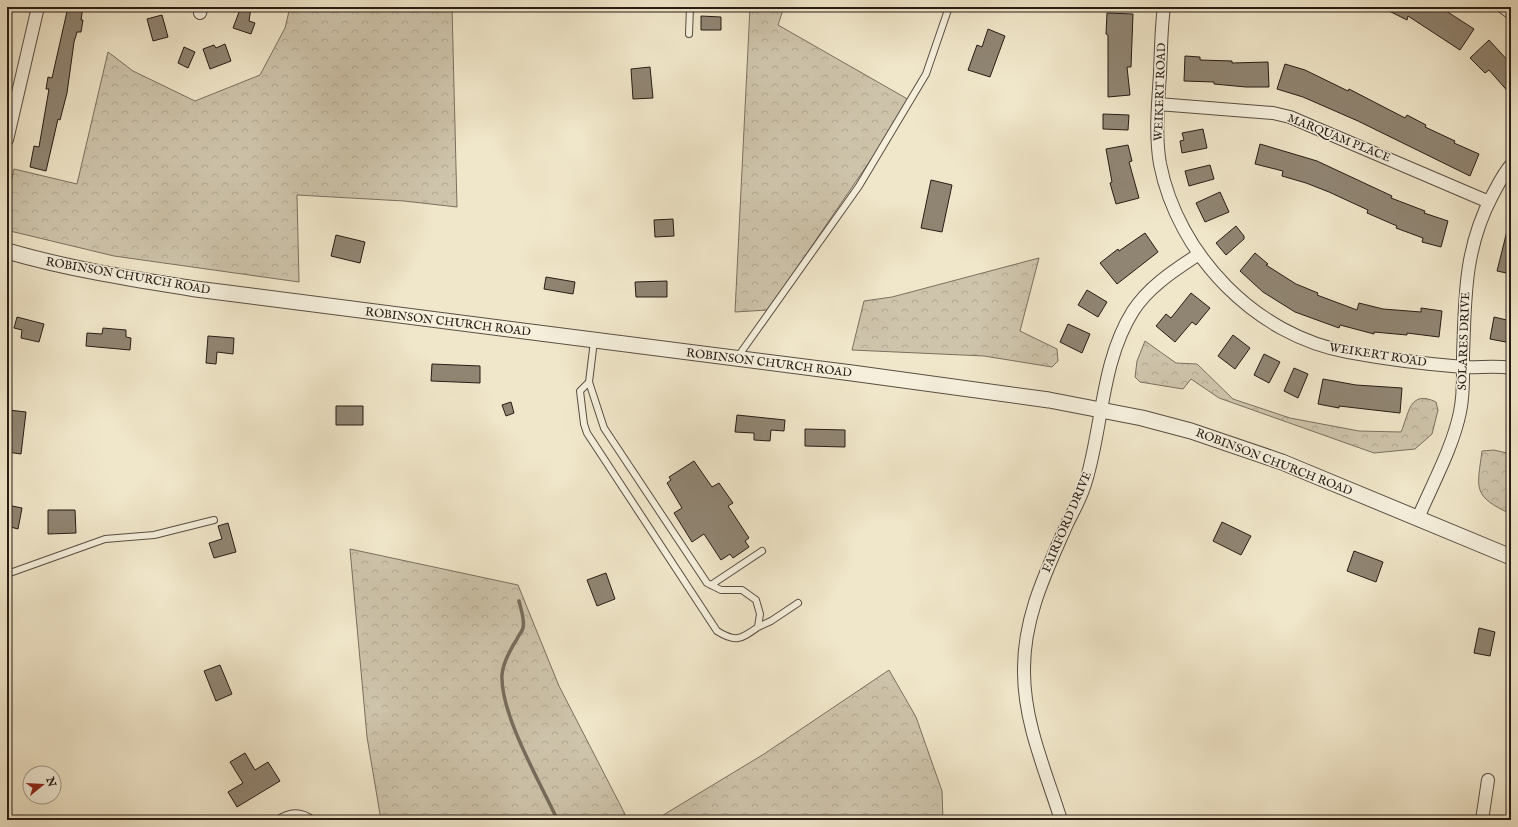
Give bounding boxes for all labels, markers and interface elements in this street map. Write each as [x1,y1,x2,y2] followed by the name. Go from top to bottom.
[1151,42,1169,141] street label: WEIKERT ROAD
[1285,110,1393,166] street label: MARQUAM PLACE
[45,254,212,298] street label: ROBINSON CHURCH ROAD
[1455,291,1473,391] street label: SOLARES DRIVE
[364,304,532,340] street label: ROBINSON CHURCH ROAD
[1328,340,1428,370] street label: WEIKERT ROAD
[685,345,853,381] street label: ROBINSON CHURCH ROAD
[1194,425,1355,499] street label: ROBINSON CHURCH ROAD
[1039,469,1095,575] street label: FAIRFORD DRIVE
[22,765,62,805] north arrow
[42,775,59,789] text: N

